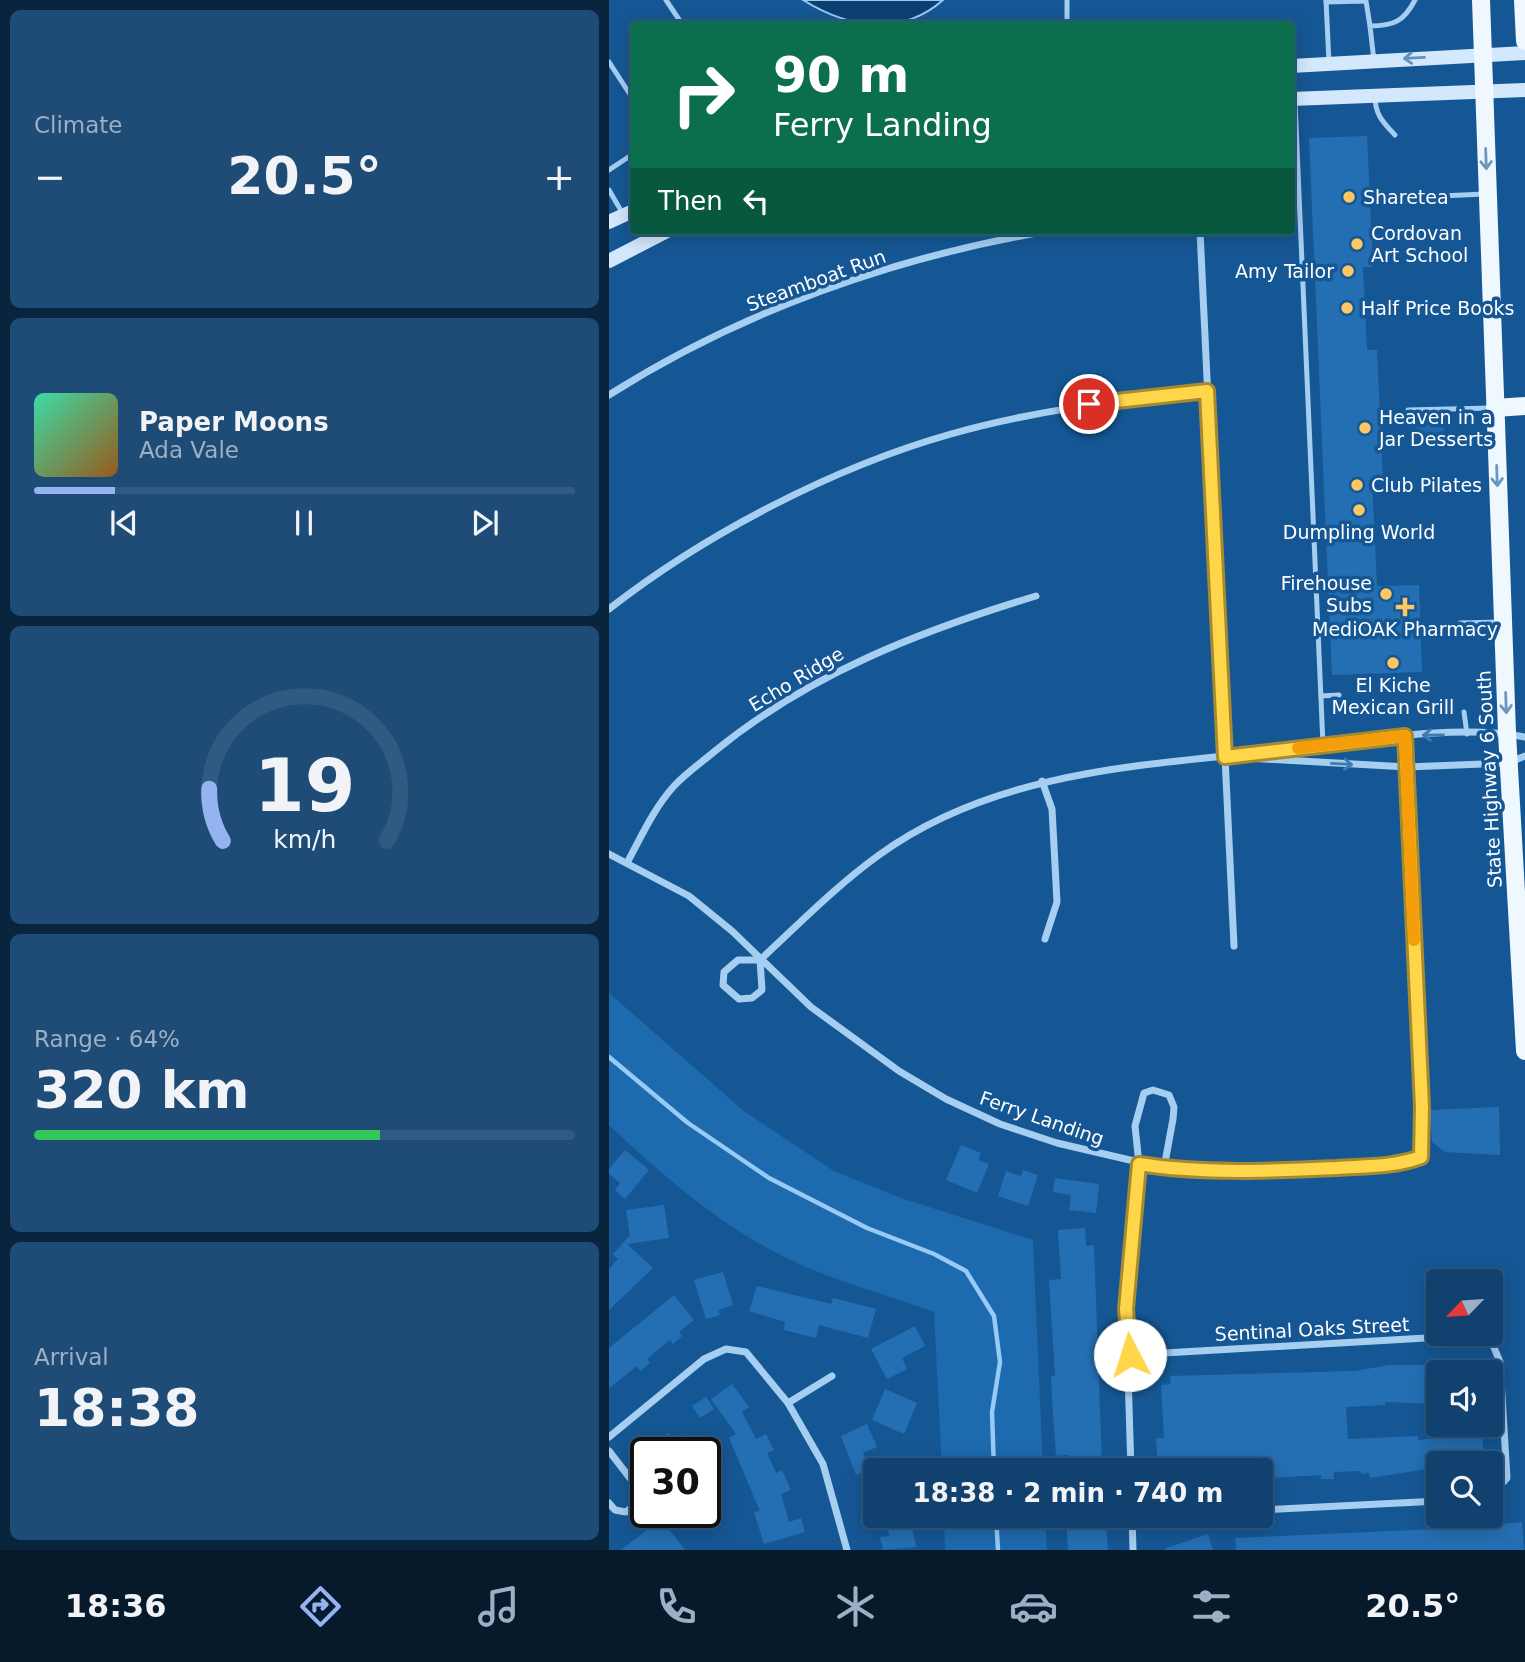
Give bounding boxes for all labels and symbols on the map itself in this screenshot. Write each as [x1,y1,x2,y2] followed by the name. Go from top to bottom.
[1403,52,1426,65] one-way arrow
[1480,147,1493,170] one-way arrow
[1363,186,1449,208] place label: Sharetea
[1341,189,1357,205] marker: Sharetea
[1371,222,1468,266] place label: Cordovan Art School
[1349,236,1365,252] marker: Cordovan Art School
[743,245,889,315] street label: Steamboat Run
[1235,260,1334,282] place label: Amy Tailor
[1340,263,1356,279] marker: Amy Tailor
[1361,297,1515,319] place label: Half Price Books
[1339,300,1355,316] marker: Half Price Books
[1059,374,1119,434] pin
[1378,406,1493,450] place label: Heaven in a Jar Desserts
[1357,420,1373,436] marker: Heaven in a Jar Desserts
[1491,464,1504,487] one-way arrow
[1371,474,1482,496] place label: Club Pilates
[1349,477,1365,493] marker: Club Pilates
[1351,502,1367,518] marker: Dumpling World
[1283,521,1435,543] place label: Dumpling World
[1281,572,1372,616] place label: Firehouse Subs
[1378,586,1394,602] marker: Firehouse Subs
[1397,599,1413,615] marker: MediOAK Pharmacy
[1312,618,1498,640] place label: MediOAK Pharmacy
[745,642,847,716] street label: Echo Ridge
[1385,655,1401,671] marker: El Kiche Mexican Grill
[1472,670,1506,888] street label: State Highway 6 South
[1332,674,1454,718] place label: El Kiche Mexican Grill
[1499,691,1513,714] one-way arrow
[1421,728,1444,742] one-way arrow
[1330,757,1353,770] one-way arrow
[977,1086,1107,1150] street label: Ferry Landing
[1426,1269,1503,1346] north arrow
[1214,1313,1410,1345] street label: Sentinal Oaks Street
[1093,1318,1167,1392] position arrow
[630,1437,721,1528] speed limit sign: 30

